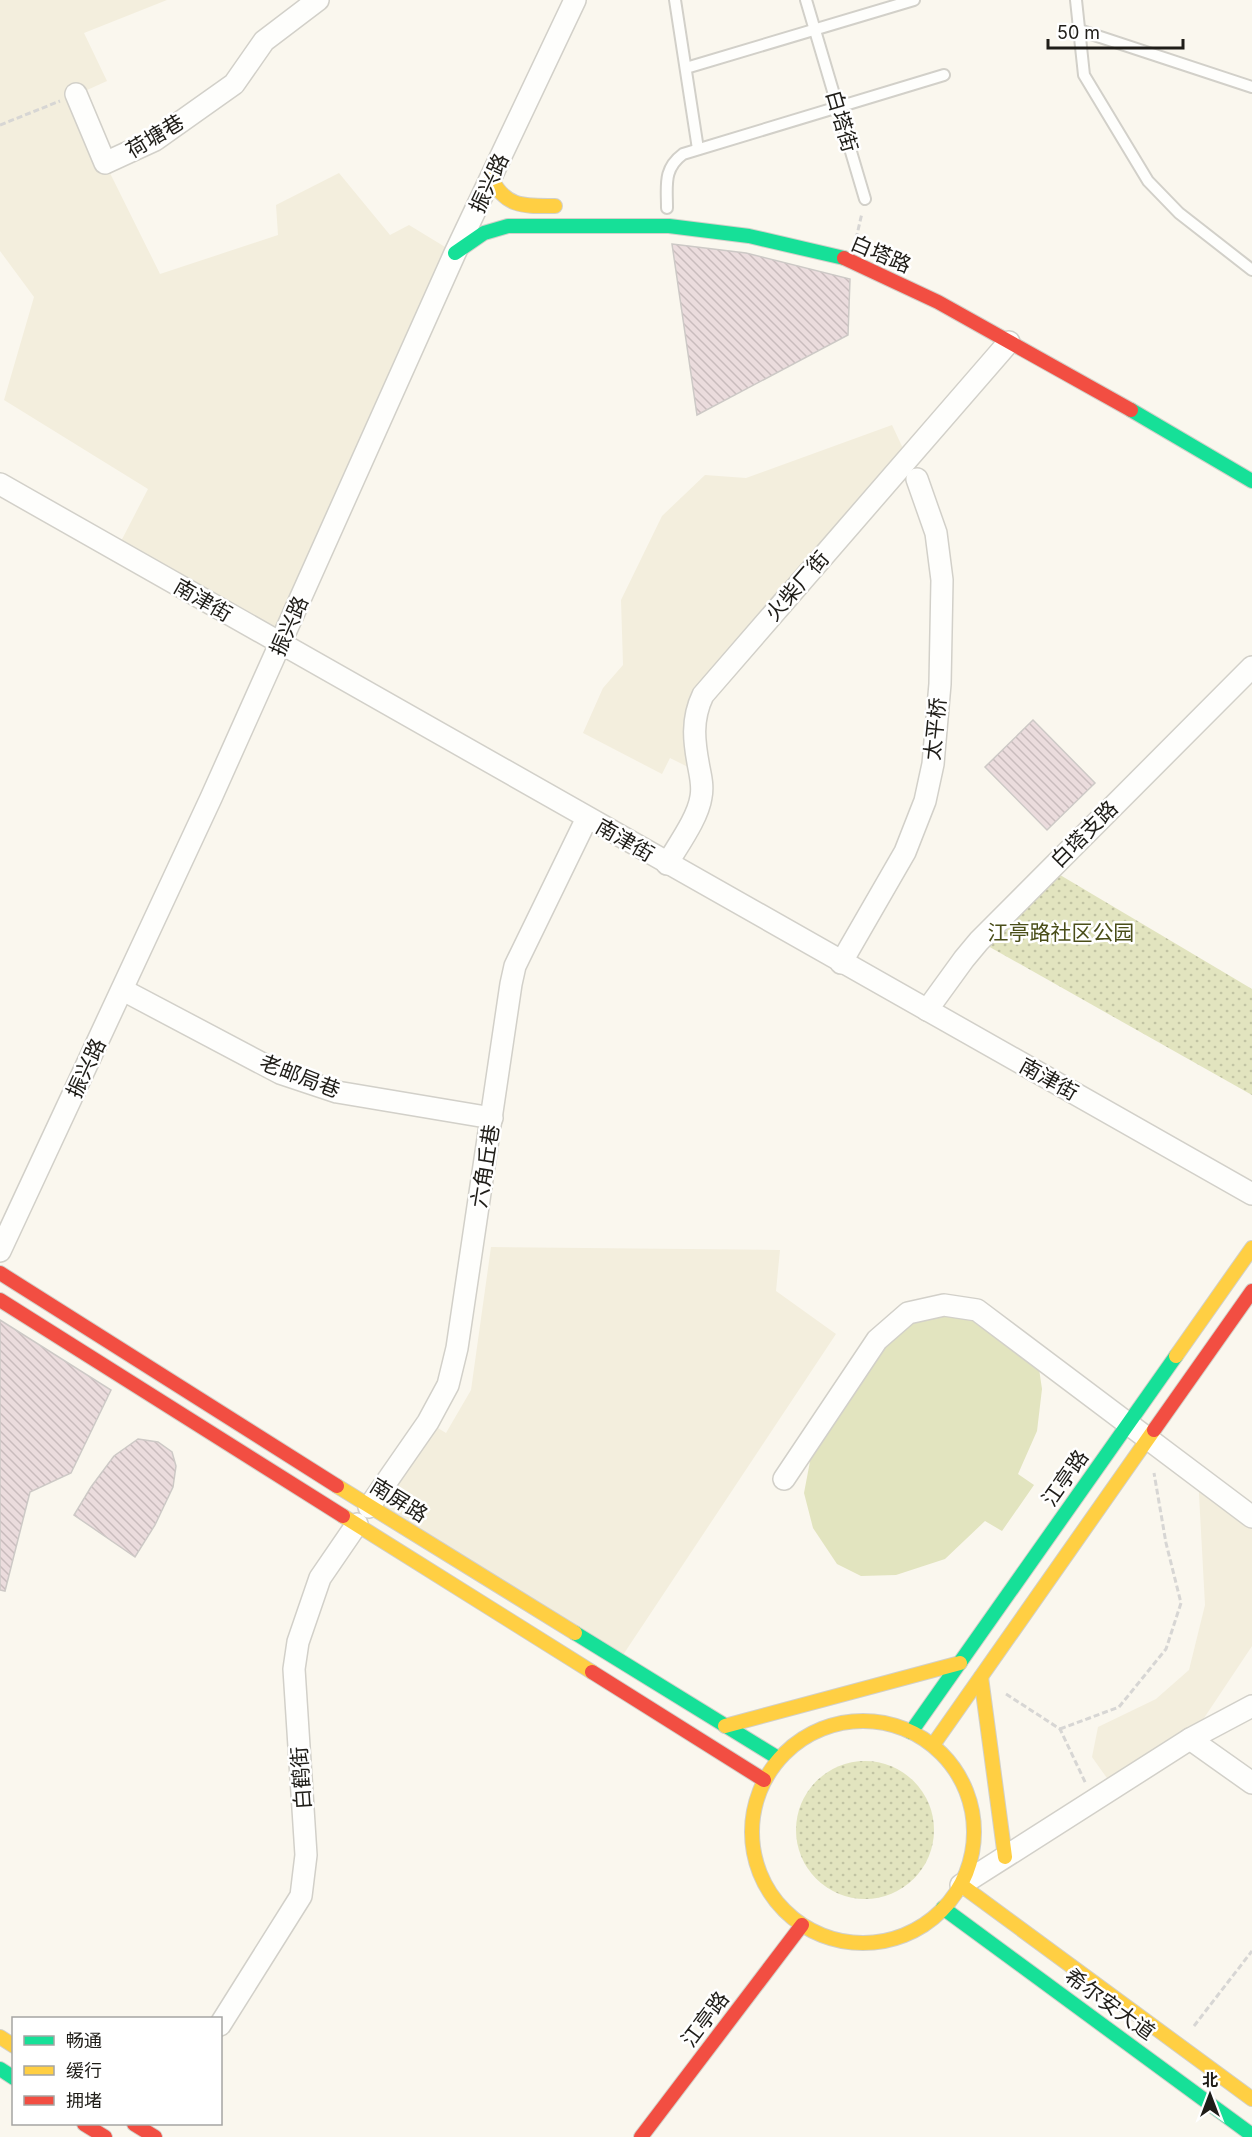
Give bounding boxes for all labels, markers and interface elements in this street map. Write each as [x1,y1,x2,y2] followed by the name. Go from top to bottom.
[1048,12,1183,50] scale bar
[1057,22,1100,43] text: 50 m
[821,87,863,155] street label: 白塔街
[122,109,188,163] street label: 荷塘巷
[464,149,514,217] street label: 振兴路
[847,230,915,278] street label: 白塔路
[760,546,834,626] street label: 火柴厂街
[169,573,237,627] street label: 南津街
[265,592,313,660] street label: 振兴路
[919,696,951,762] street label: 太平桥
[1045,795,1123,873] street label: 白塔支路
[591,813,659,867] street label: 南津街
[988,920,1135,945] park label: 江亭路社区公园
[61,1034,111,1102] street label: 振兴路
[256,1049,344,1103] street label: 老邮局巷
[1015,1053,1083,1105] street label: 南津街
[466,1123,504,1209] street label: 六角丘巷
[1037,1445,1093,1511] street label: 江亭路
[366,1473,432,1527] street label: 南屏路
[286,1746,316,1810] street label: 白鹤街
[1060,1963,1160,2045] street label: 希尔安大道
[676,1986,734,2052] street label: 江亭路
[12,2017,222,2125] legend
[66,2030,102,2051] text: 畅通
[66,2060,102,2081] text: 缓行
[1180,2065,1240,2125] north arrow
[1202,2070,1218,2090] text: 北
[66,2090,102,2111] text: 拥堵

